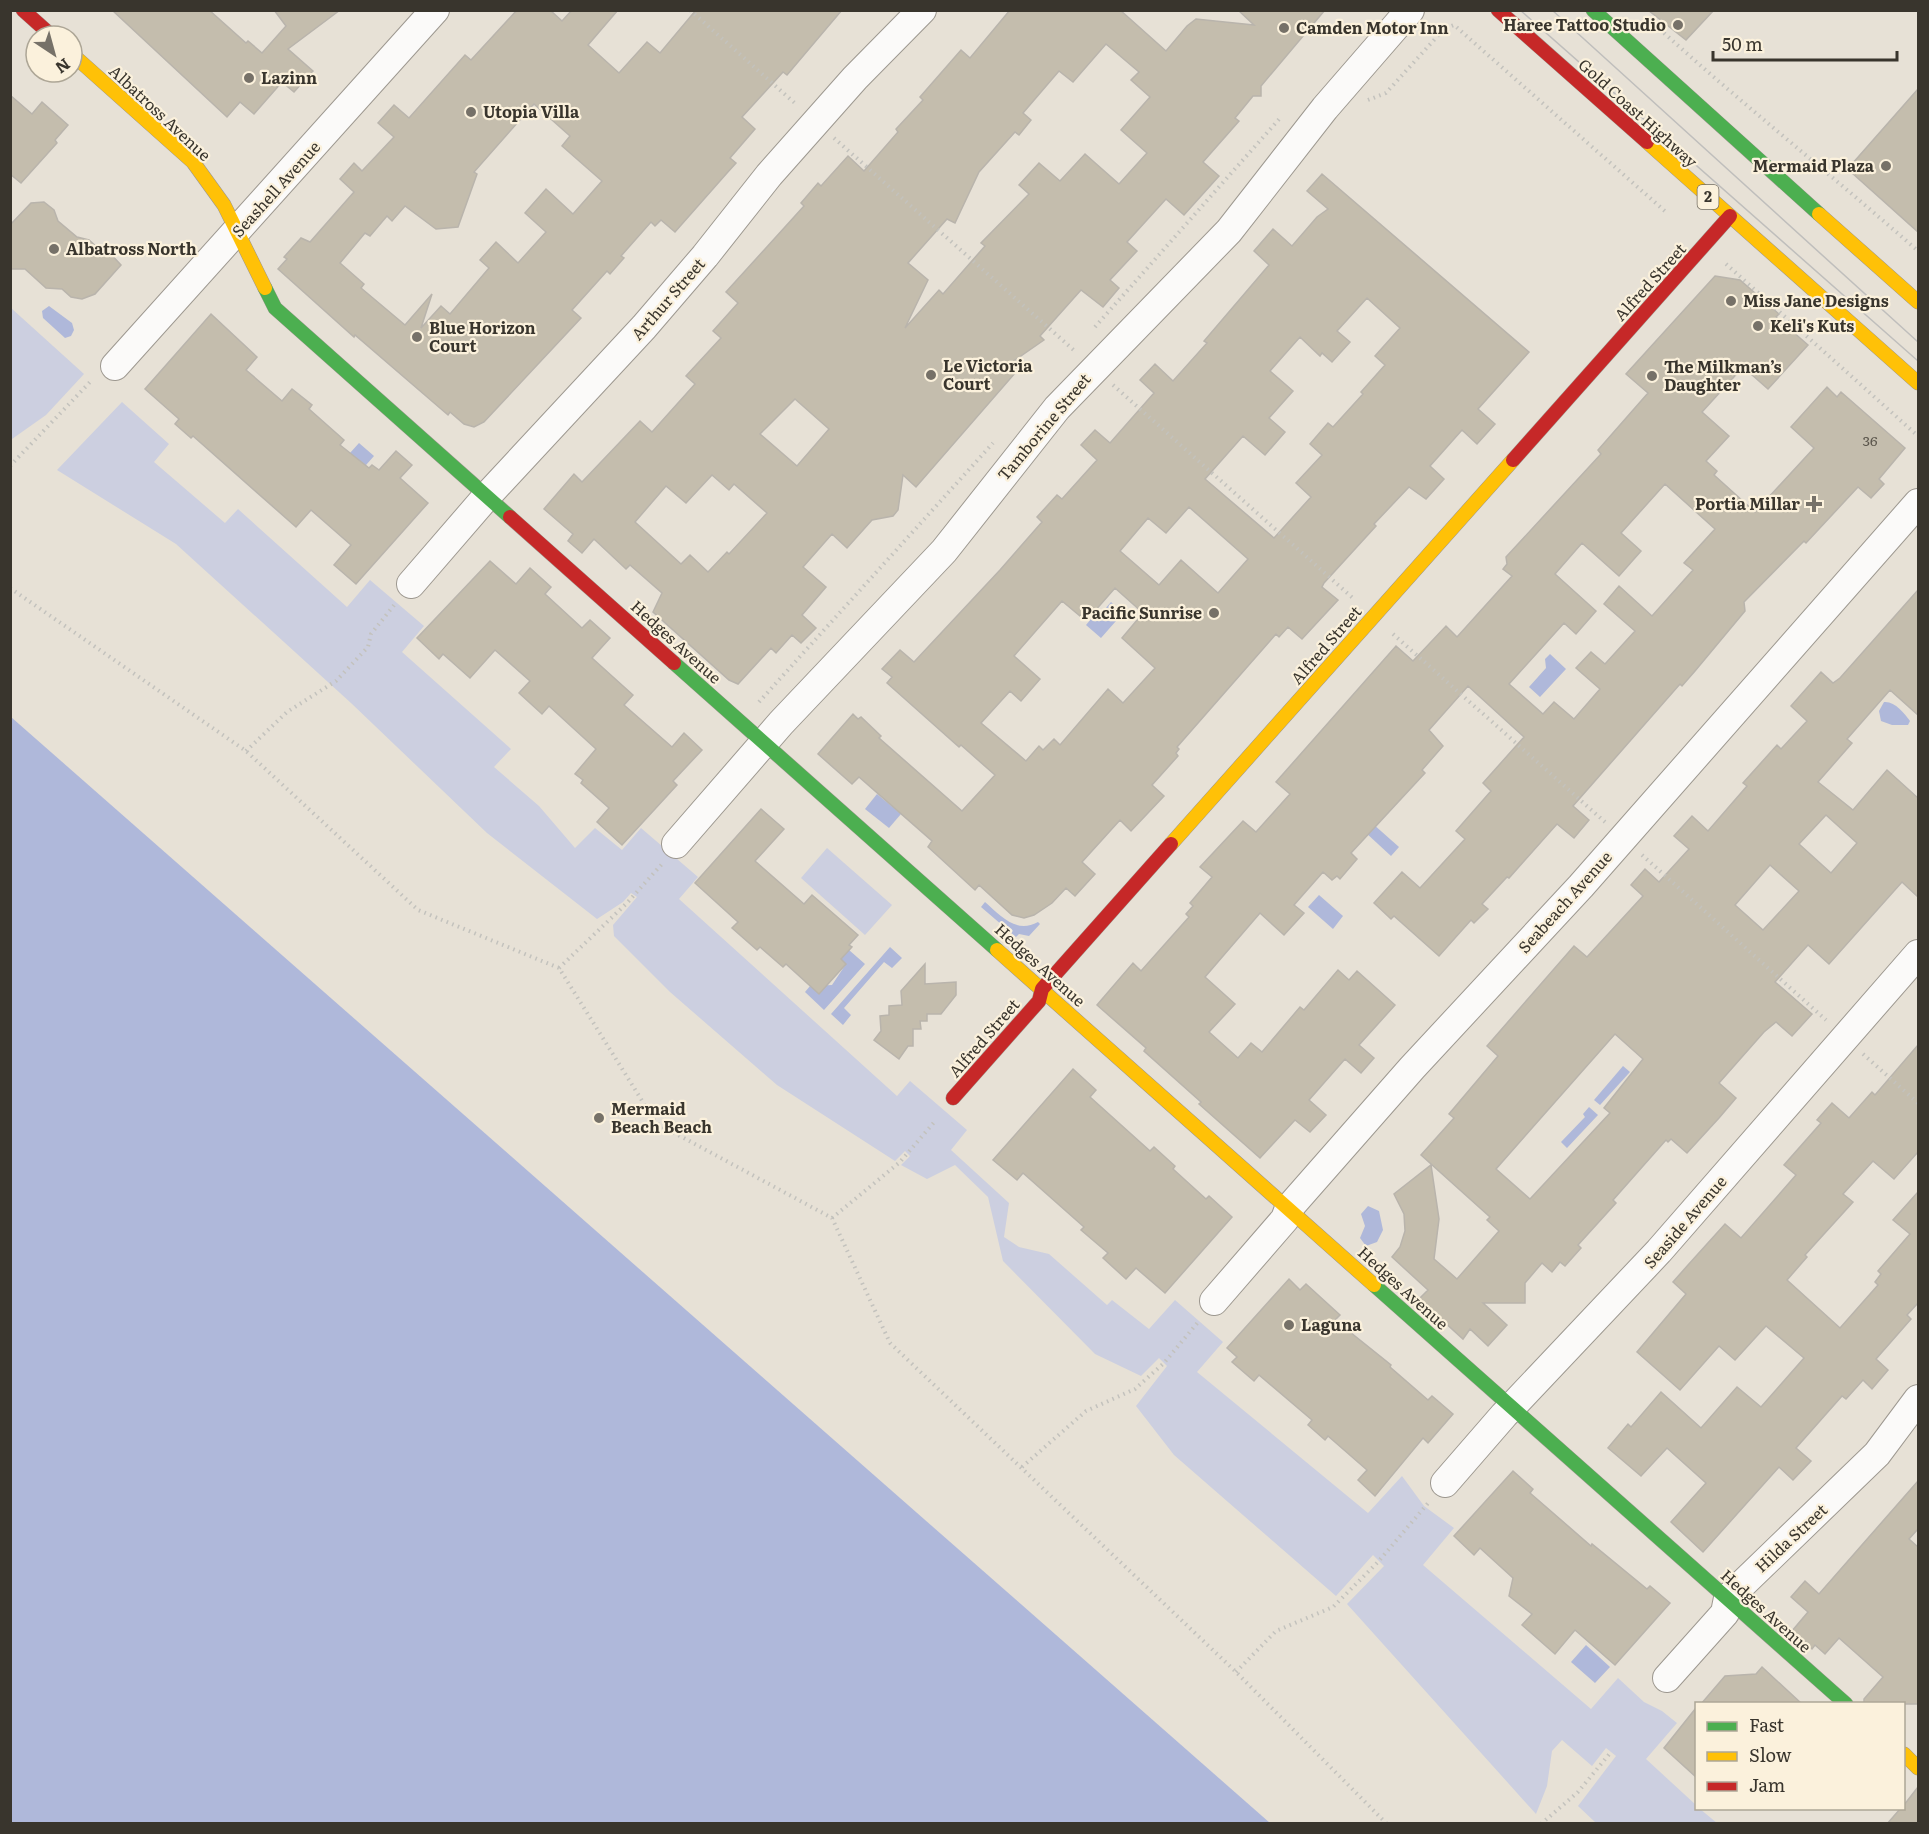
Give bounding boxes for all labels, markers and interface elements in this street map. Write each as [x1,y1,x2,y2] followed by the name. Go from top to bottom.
[1503,12,1666,36] place label: Haree Tattoo Studio
[1296,15,1449,39] place label: Camden Motor Inn
[1671,18,1685,32] marker: Haree Tattoo Studio
[1277,21,1291,35] marker: Camden Motor Inn
[24,24,84,84] north arrow
[1713,24,1898,62] scale bar
[1722,30,1763,57] text: 50 m
[1574,52,1704,173] street label: Gold Coast Highway
[51,53,76,81] text: N
[104,59,217,166] street label: Albatross Avenue
[261,65,317,89] place label: Lazinn
[242,71,256,85] marker: Lazinn
[483,99,580,123] place label: Utopia Villa
[464,105,478,119] marker: Utopia Villa
[225,135,325,242] street label: Seashell Avenue
[1753,153,1875,177] place label: Mermaid Plaza
[1879,159,1893,173] marker: Mermaid Plaza
[1698,185,1718,209] road number: 2
[66,236,197,260] place label: Albatross North
[1608,237,1691,326] street label: Alfred Street
[47,242,61,256] marker: Albatross North
[625,251,710,345] street label: Arthur Street
[1743,288,1889,312] place label: Miss Jane Designs
[1724,294,1738,308] marker: Miss Jane Designs
[1770,313,1854,337] place label: Keli's Kuts
[429,315,536,357] place label: Blue Horizon Court
[1751,319,1765,333] marker: Keli's Kuts
[410,330,424,344] marker: Blue Horizon Court
[943,353,1033,395] place label: Le Victoria Court
[1664,354,1782,396] place label: The Milkman’s Daughter
[991,367,1096,485] street label: Tamborine Street
[924,368,938,382] marker: Le Victoria Court
[1645,369,1659,383] marker: The Milkman’s Daughter
[1862,430,1878,450] house number: 36
[1695,491,1800,515] place label: Portia Millar
[1805,495,1823,513] marker: Portia Millar
[626,594,727,689] street label: Hedges Avenue
[1284,599,1367,689] street label: Alfred Street
[1081,600,1202,624] place label: Pacific Sunrise
[1207,606,1221,620] marker: Pacific Sunrise
[1512,845,1617,958] street label: Seabeach Avenue
[990,917,1091,1012] street label: Hedges Avenue
[942,992,1025,1082] street label: Alfred Street
[611,1096,712,1138] place label: Mermaid Beach Beach
[592,1111,606,1125] marker: Mermaid Beach Beach
[1637,1170,1731,1273] street label: Seaside Avenue
[1353,1240,1454,1335] street label: Hedges Avenue
[1301,1312,1362,1336] place label: Laguna
[1282,1318,1296,1332] marker: Laguna
[1749,1497,1832,1577] street label: Hilda Street
[1716,1563,1817,1658] street label: Hedges Avenue
[1695,1702,1905,1810] legend
[1749,1711,1785,1738] text: Fast
[1749,1741,1792,1768] text: Slow
[1749,1771,1785,1798] text: Jam

